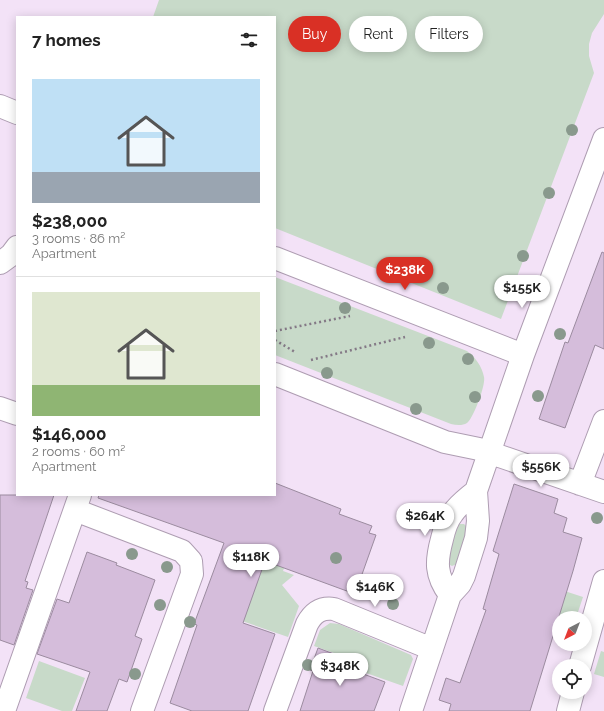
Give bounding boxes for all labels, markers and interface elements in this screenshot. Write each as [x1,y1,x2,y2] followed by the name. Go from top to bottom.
[288,16,341,52] chip: Buy
[349,16,407,52] chip: Rent
[415,16,483,52] chip: Filters
[238,29,260,51] icon: filters
[32,30,101,50] text: 7 homes
[110,105,182,177] icon: home
[32,211,107,231] text: $238,000
[32,231,125,246] text: 3 rooms · 86 m²
[32,246,96,261] text: Apartment
[377,257,433,291] pin: $238K
[385,262,425,277] text: $238K
[494,275,550,309] pin: $155K
[503,280,541,295] text: $155K
[110,318,182,390] icon: home
[32,424,106,444] text: $146,000
[32,444,125,459] text: 2 rooms · 60 m²
[513,454,569,488] pin: $556K
[32,459,96,474] text: Apartment
[521,459,561,474] text: $556K
[397,503,453,537] pin: $264K
[405,508,445,523] text: $264K
[223,544,279,578] pin: $118K
[232,549,270,564] text: $118K
[347,574,403,608] pin: $146K
[356,579,394,594] text: $146K
[552,611,592,651] north arrow
[552,611,592,699] map controls
[312,653,368,687] pin: $348K
[320,658,360,673] text: $348K
[552,659,592,699] button: locate

